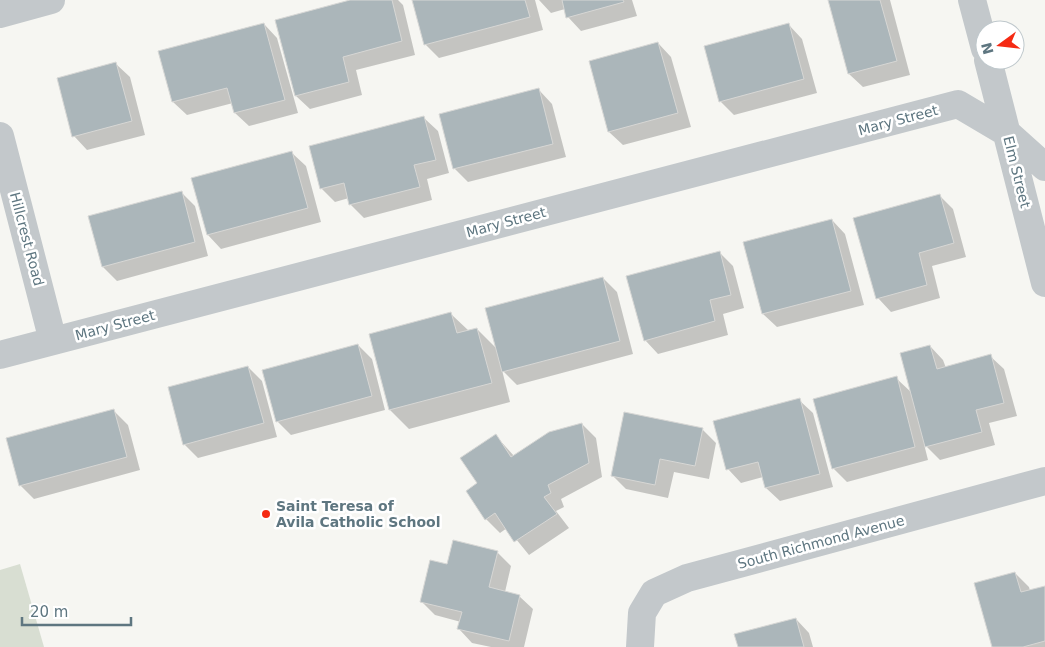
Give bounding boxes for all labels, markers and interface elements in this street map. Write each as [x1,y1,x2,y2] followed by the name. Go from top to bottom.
[975,20,1025,70] north arrow
[978,41,997,56] text: N
[856,102,940,138] street label: Mary Street
[1000,134,1034,210] street label: Elm Street
[7,190,47,288] street label: Hillcrest Road
[464,204,548,240] street label: Mary Street
[73,307,157,343] street label: Mary Street
[276,498,441,530] place label: Saint Teresa of Avila Catholic School
[260,508,272,520] marker: Saint Teresa of Avila Catholic School
[736,512,906,572] street label: South Richmond Avenue
[22,594,131,626] scale bar
[30,603,68,621] text: 20 m

